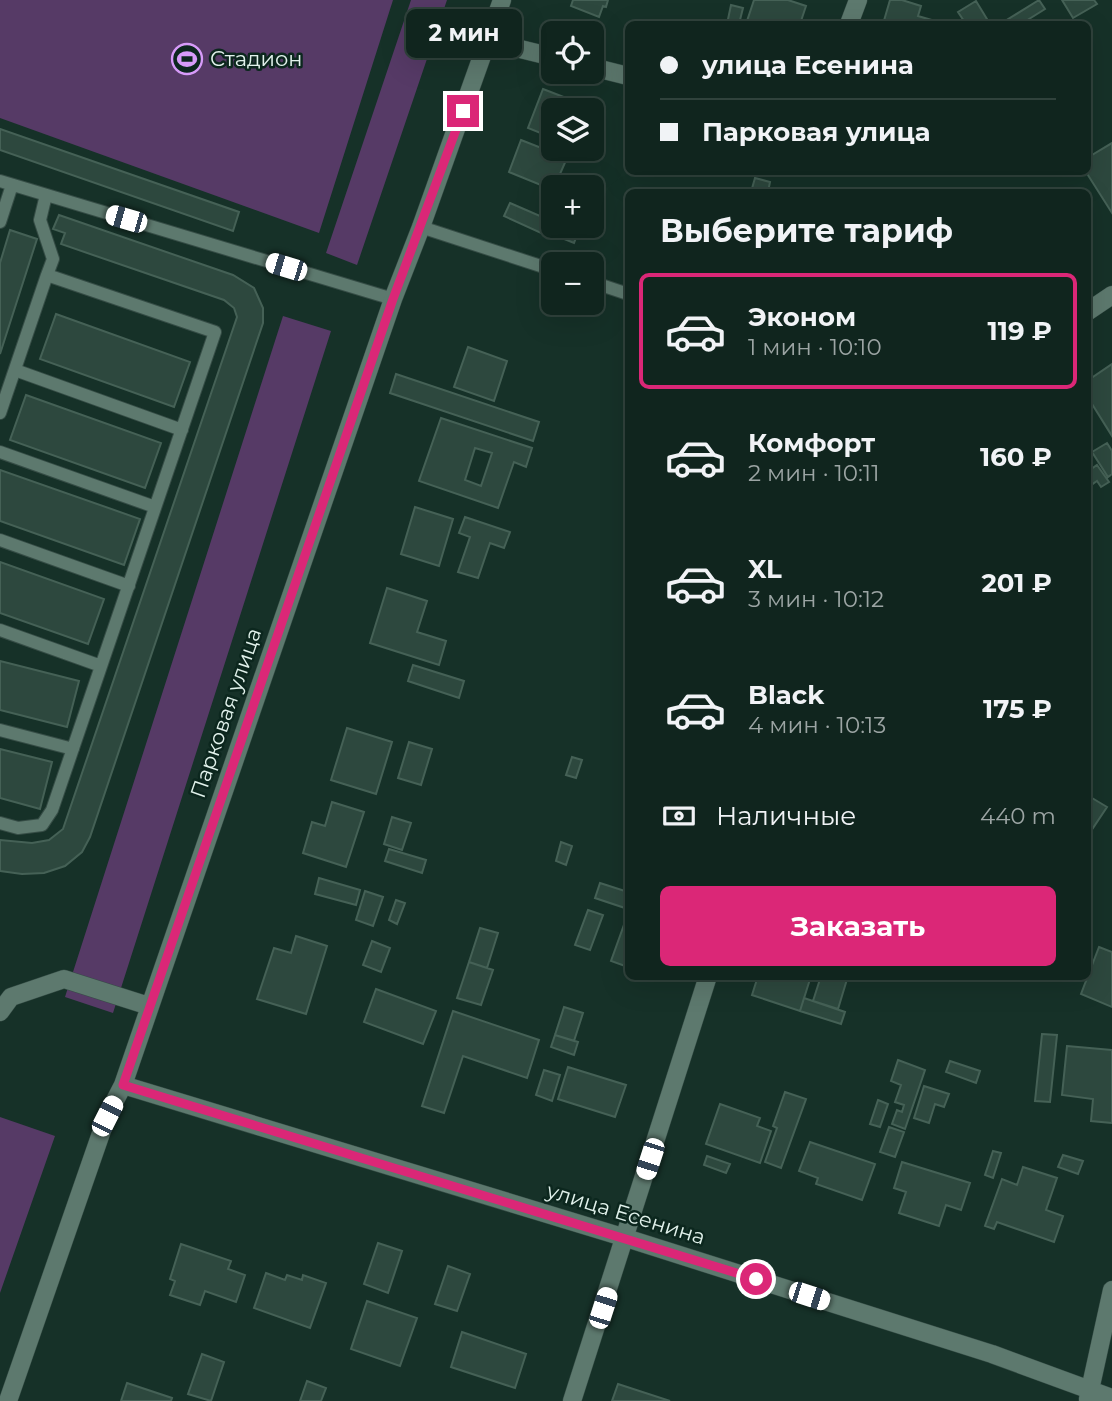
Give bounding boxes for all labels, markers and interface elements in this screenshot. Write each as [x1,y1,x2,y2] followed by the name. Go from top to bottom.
[405,10,521,58] callout: 2 мин
[428,19,500,47] text: 2 мин
[541,21,604,315] map controls
[541,21,604,84] button: locate
[170,42,204,76] sports icon: Стадион
[210,46,303,71] place label: Стадион
[702,49,914,81] text: улица Есенина
[447,95,479,127] route end
[541,98,604,161] button: layers
[702,116,931,148] text: Парковая улица
[541,175,604,238] button: +
[103,203,150,235] car
[660,211,953,250] text: Выберите тариф
[263,251,310,283] car
[541,252,604,315] button: −
[664,300,727,363] icon: car
[748,301,856,333] text: Эконом
[988,315,1052,347] text: 119 ₽
[748,333,882,361] text: 1 мин · 10:10
[664,426,727,489] icon: car
[748,427,875,459] text: Комфорт
[980,441,1052,473] text: 160 ₽
[748,459,879,487] text: 2 мин · 10:11
[664,552,727,615] icon: car
[748,553,782,585] text: XL
[981,567,1052,599] text: 201 ₽
[748,585,884,613] text: 3 мин · 10:12
[185,625,266,801] street label: Парковая улица
[664,678,727,741] icon: car
[748,679,824,711] text: Black
[983,693,1052,725] text: 175 ₽
[748,711,886,739] text: 4 мин · 10:13
[660,797,698,835] icon: cash
[716,800,856,832] text: Наличные
[980,802,1056,830] text: 440 m
[660,886,1056,966] button: Заказать
[89,1093,126,1139] car
[634,1136,667,1182] car
[543,1177,708,1250] street label: улица Есенина
[740,1263,772,1295] route start
[786,1280,833,1312] car
[587,1285,620,1331] car

